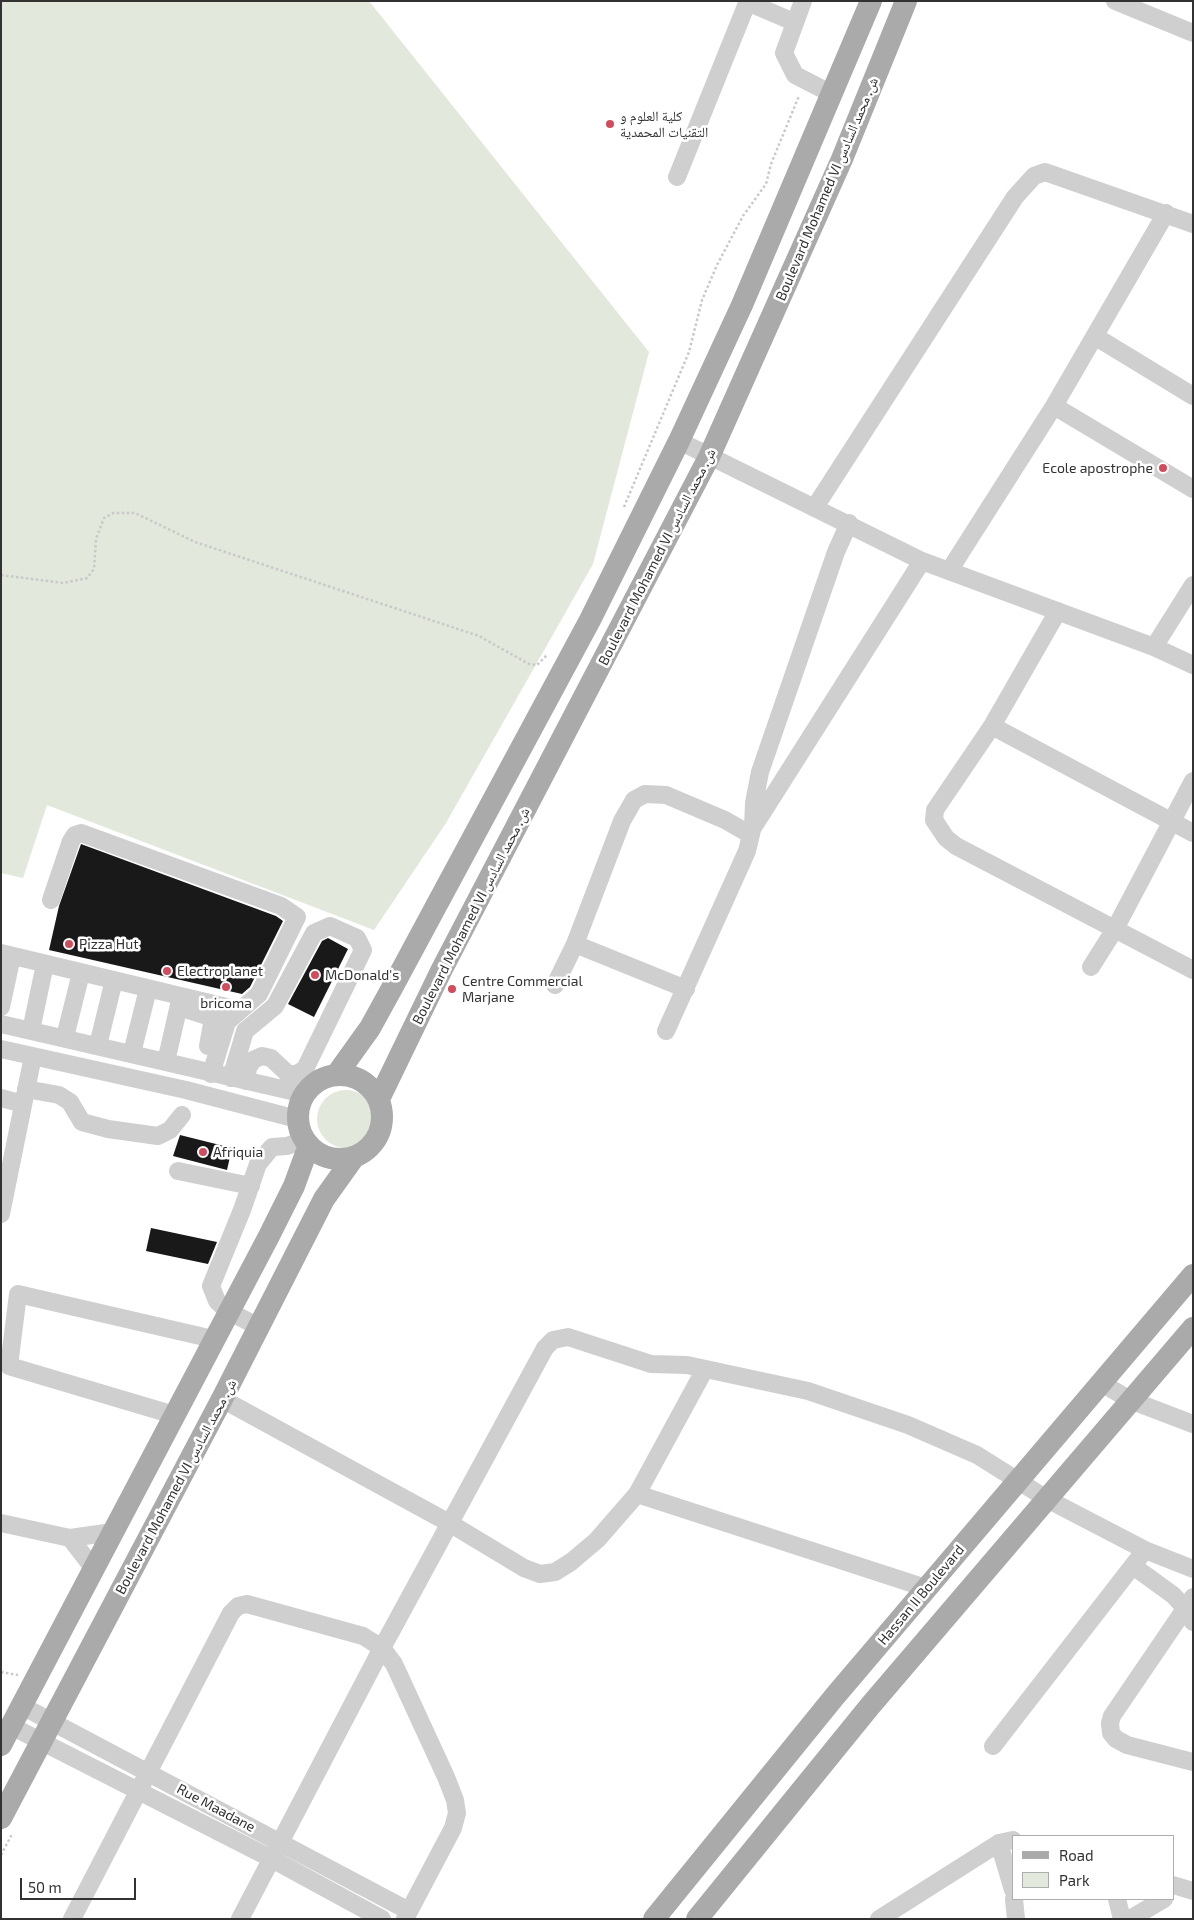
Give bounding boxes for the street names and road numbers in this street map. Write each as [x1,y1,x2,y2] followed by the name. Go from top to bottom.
[772,75,882,303] street label: Boulevard Mohamed VI ش. محمد السادس
[595,446,719,668] street label: Boulevard Mohamed VI ش. محمد السادس
[409,805,533,1027] street label: Boulevard Mohamed VI ش. محمد السادس
[112,1377,240,1597] street label: Boulevard Mohamed VI ش. محمد السادس
[874,1542,968,1648] street label: Hassan II Boulevard
[174,1780,258,1836] street label: Rue Maadane

